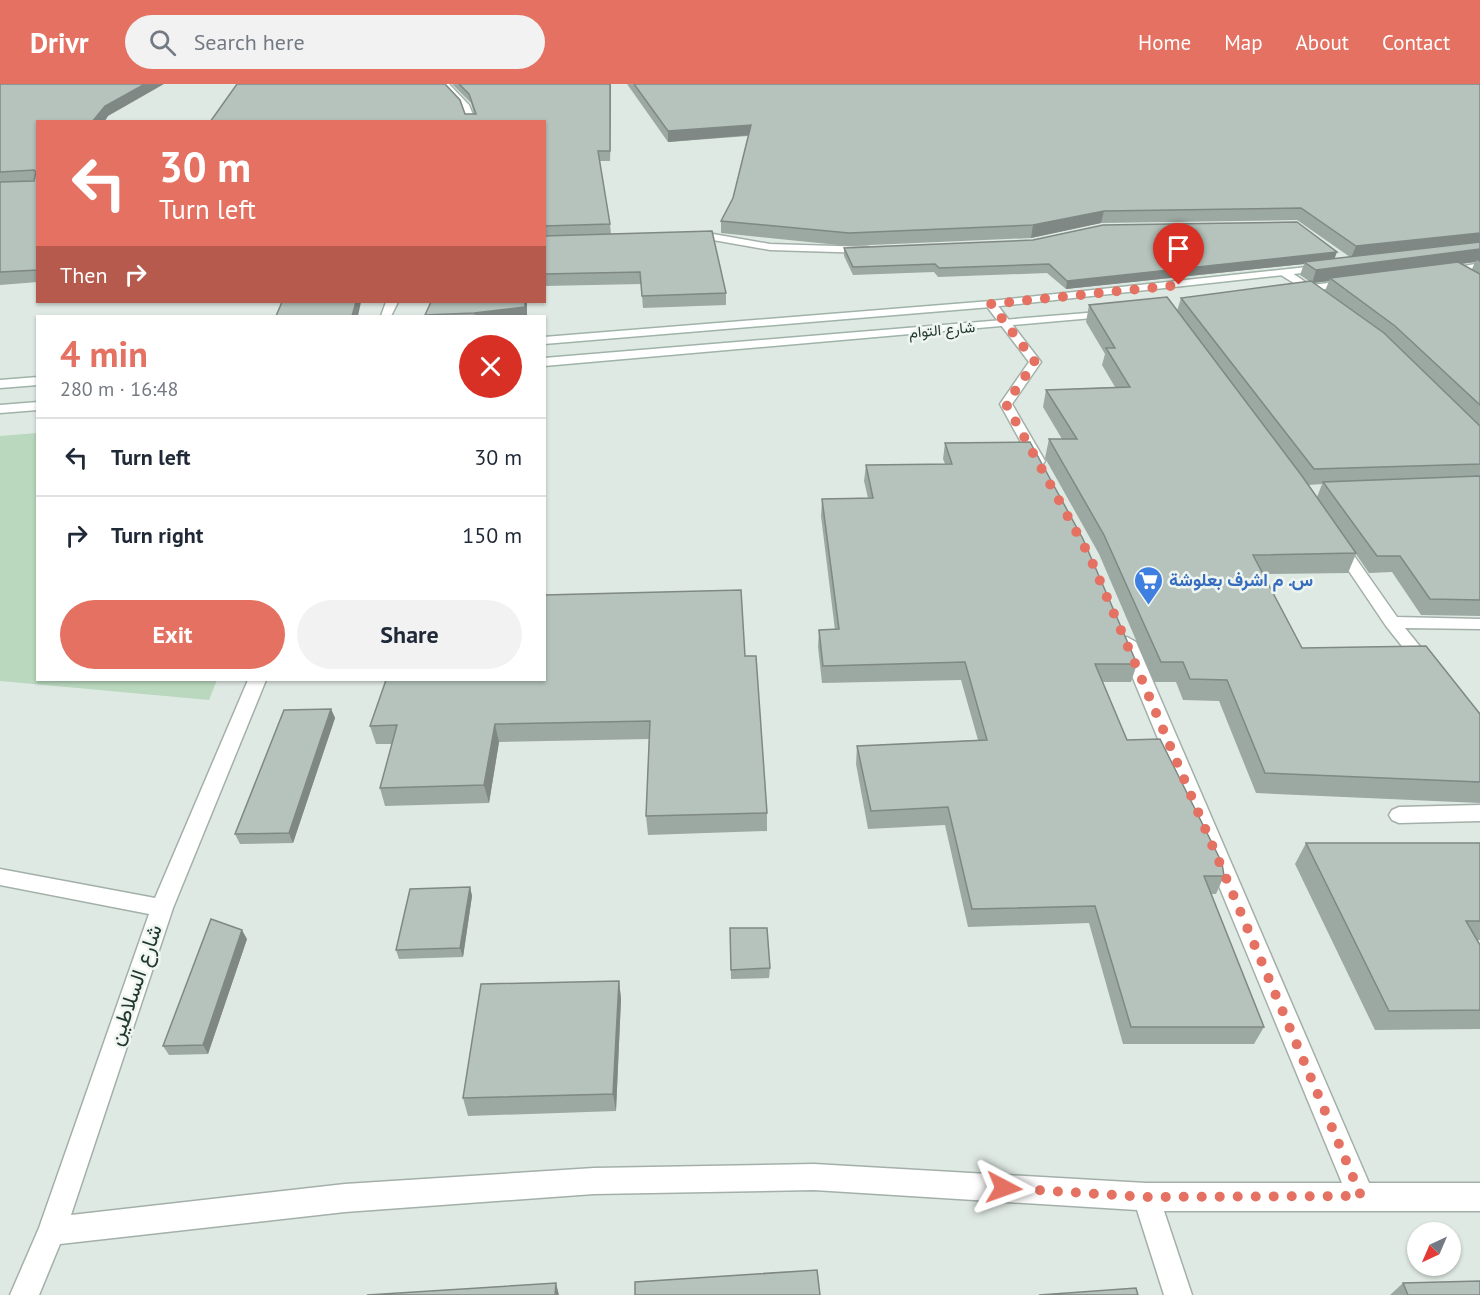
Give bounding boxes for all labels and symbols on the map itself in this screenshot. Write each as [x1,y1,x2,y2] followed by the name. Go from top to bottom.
[1153,223,1204,285] pin
[908,317,976,344] street label: شارع التوام
[1132,564,1164,606] supermarket icon: س. م اشرف بعلوشة
[1169,568,1313,592] place label: س. م اشرف بعلوشة
[101,921,169,1049] street label: شارع السلاطين
[972,1156,1036,1220] position arrow
[1407,1222,1461,1276] north arrow

